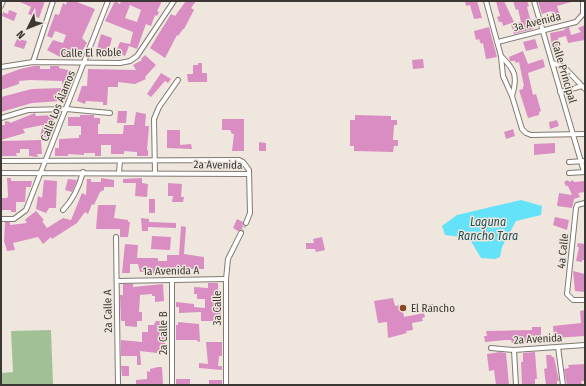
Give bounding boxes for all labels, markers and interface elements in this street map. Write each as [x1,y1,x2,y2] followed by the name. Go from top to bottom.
[8,8,48,48] north arrow
[512,10,562,34] street label: 3a Avenida
[14,28,28,41] text: N
[549,40,579,105] street label: Calle Principal
[60,46,122,60] street label: Calle El Roble
[37,68,78,143] street label: Calle Los Álamos
[194,158,242,172] street label: 2a Avenida
[458,215,518,243] water label: Laguna Rancho Tara
[555,233,571,269] street label: 4a Calle
[143,264,200,278] street label: 1a Avenida A
[101,289,115,333] street label: 2a Calle A
[211,291,224,325] street label: 3a Calle
[411,302,455,315] place label: El Rancho
[398,303,408,313] marker: El Rancho
[157,311,170,355] street label: 2a Calle B
[513,331,563,347] street label: 2a Avenida

